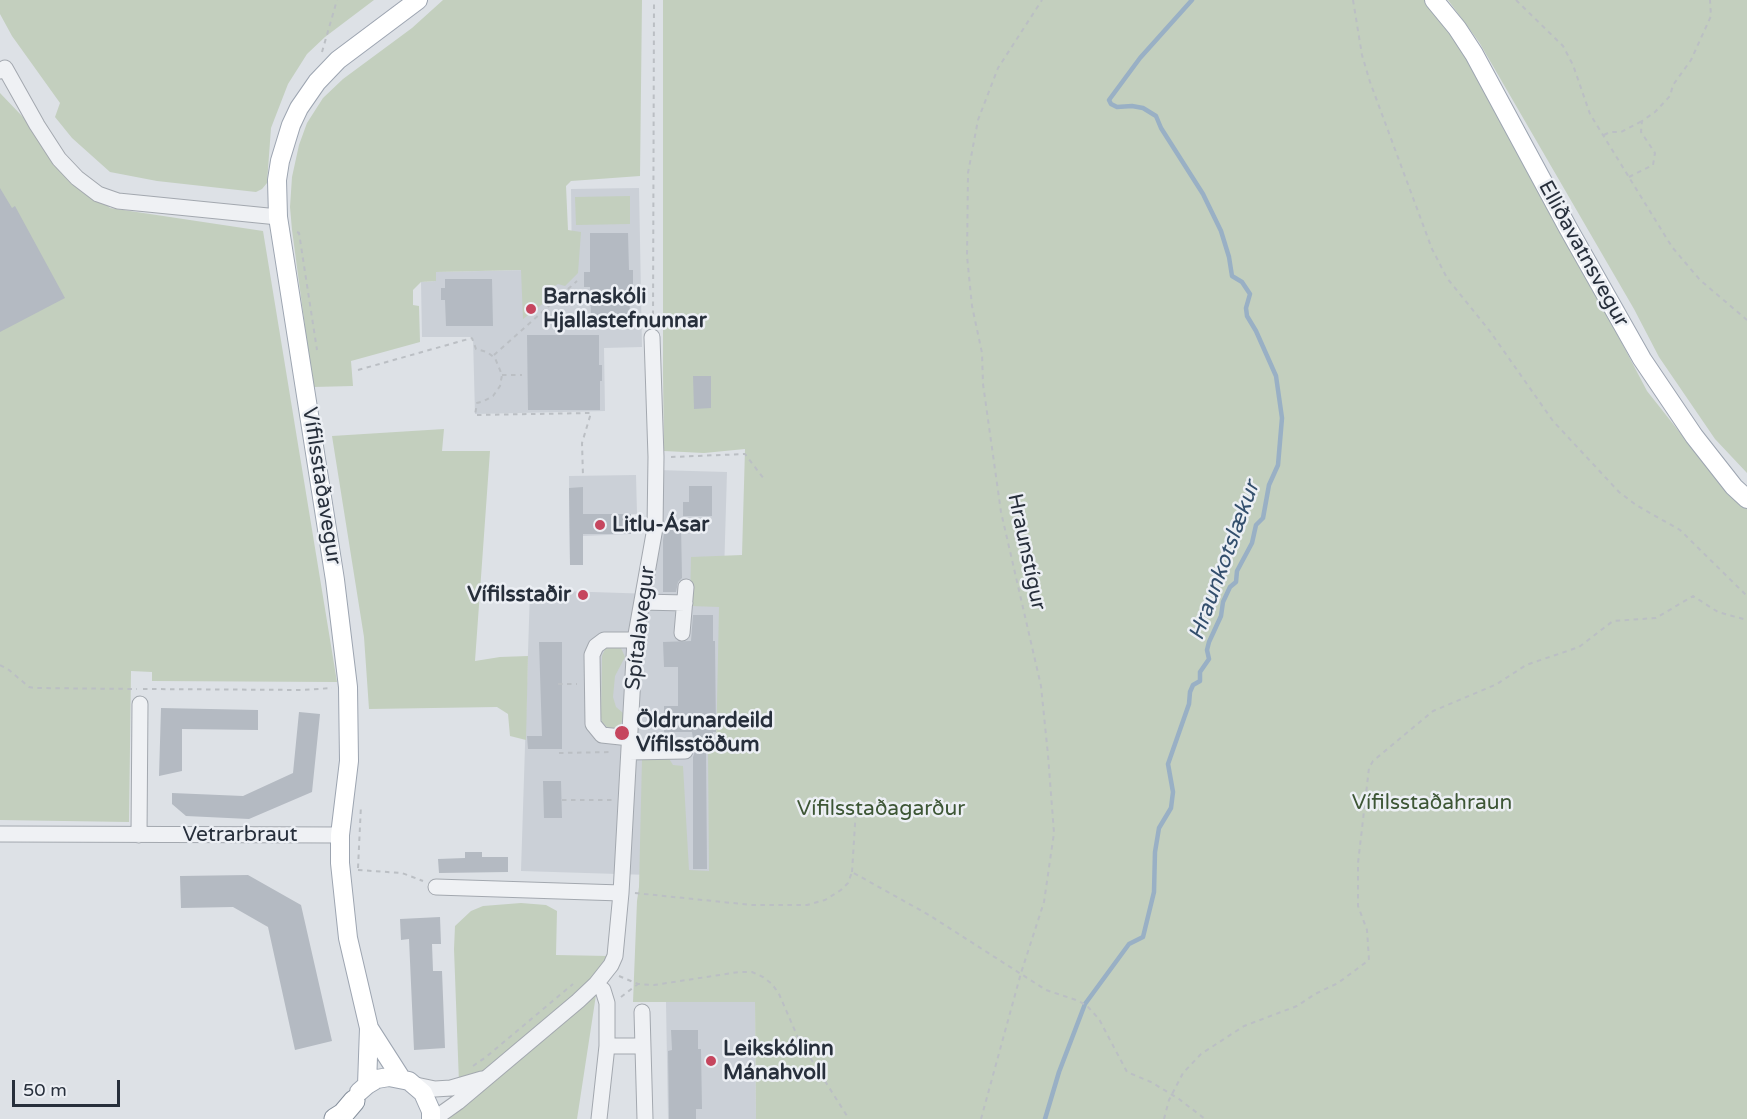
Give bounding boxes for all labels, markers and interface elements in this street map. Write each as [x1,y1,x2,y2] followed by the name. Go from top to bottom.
[1532,176,1634,332] street label: Elliðavatnsvegur
[543,284,707,334] place label: Barnaskóli Hjallastefnunnar
[524,302,538,316] marker: Barnaskóli Hjallastefnunnar
[296,405,346,567] street label: Vífilsstaðavegur
[1184,478,1266,644] water label: Hraunkotslækur
[1001,492,1051,612] street label: Hraunstígur
[612,512,709,538] place label: Litlu-Ásar
[593,518,607,532] marker: Litlu-Ásar
[621,564,661,692] street label: Spítalavegur
[467,582,571,608] place label: Vífilsstaðir
[576,588,590,602] marker: Vífilsstaðir
[636,708,773,758] place label: Öldrunardeild Vífilsstöðum
[613,724,631,742] marker: Öldrunardeild Vífilsstöðum
[1352,790,1512,816] park label: Vífilsstaðahraun
[797,796,965,822] park label: Vífilsstaðagarður
[182,822,298,848] street label: Vetrarbraut
[723,1036,834,1086] place label: Leikskólinn Mánahvoll
[704,1054,718,1068] marker: Leikskólinn Mánahvoll
[15,1068,123,1106] scale bar
[23,1079,67,1101] text: 50 m

